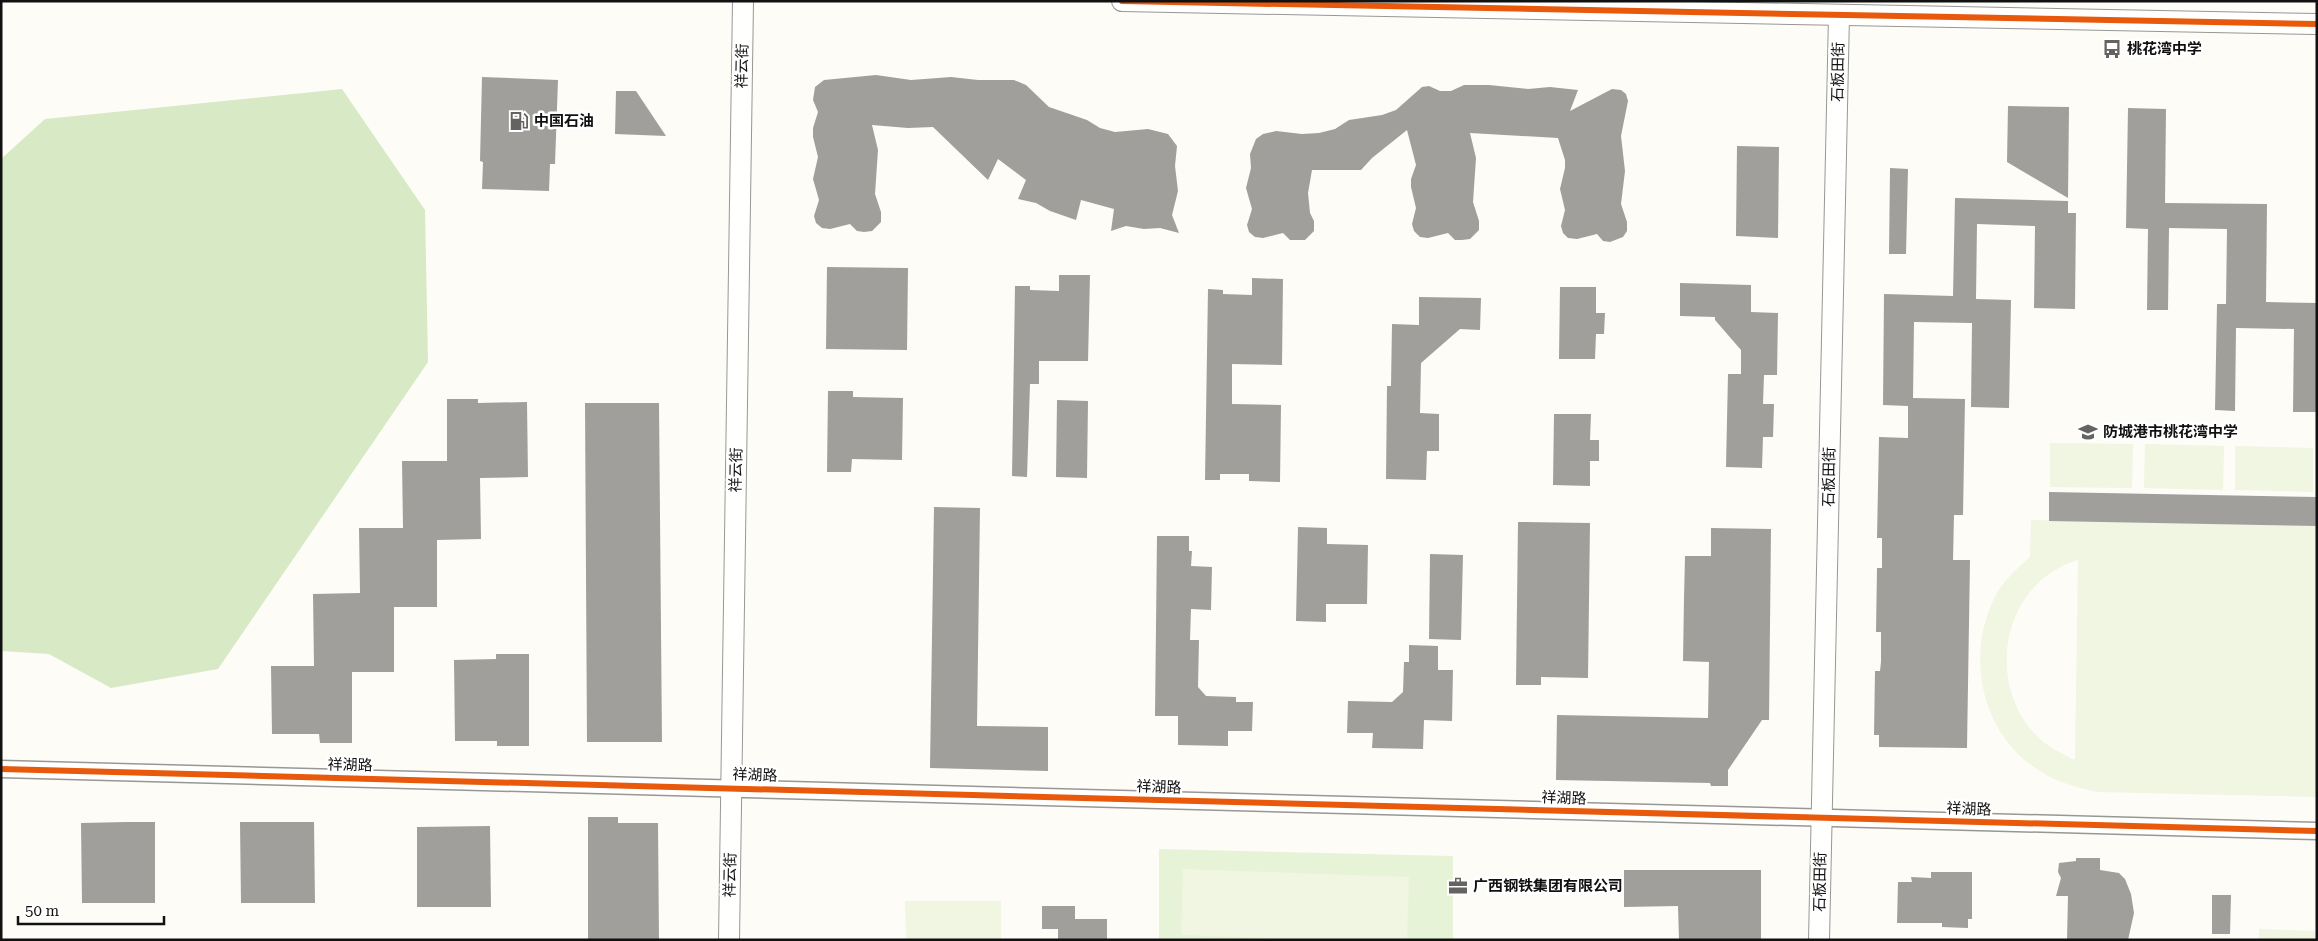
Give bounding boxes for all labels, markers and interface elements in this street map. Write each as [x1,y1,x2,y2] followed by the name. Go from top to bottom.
[2101,38,2123,60] bus stop icon: 桃花湾中学
[2127,40,2202,58] place label: 桃花湾中学
[1828,42,1848,102] street label: 石板田街
[733,43,751,89] street label: 祥云街
[508,110,530,132] fuel station icon: 中国石油
[534,112,594,130] place label: 中国石油
[2077,421,2099,443] school or university icon: 防城港市桃花湾中学
[2103,423,2238,441] place label: 防城港市桃花湾中学
[727,447,745,493] street label: 祥云街
[1819,447,1839,507] street label: 石板田街
[327,756,373,774] street label: 祥湖路
[732,765,778,785] street label: 祥湖路
[1136,777,1182,797] street label: 祥湖路
[1541,788,1587,808] street label: 祥湖路
[1946,799,1992,819] street label: 祥湖路
[721,852,739,898] street label: 祥云街
[1810,852,1830,912] street label: 石板田街
[1447,875,1469,897] office icon: 广西钢铁集团有限公司
[1473,877,1623,895] place label: 广西钢铁集团有限公司
[18,894,164,926] scale bar
[25,902,60,920] text: 50 m

